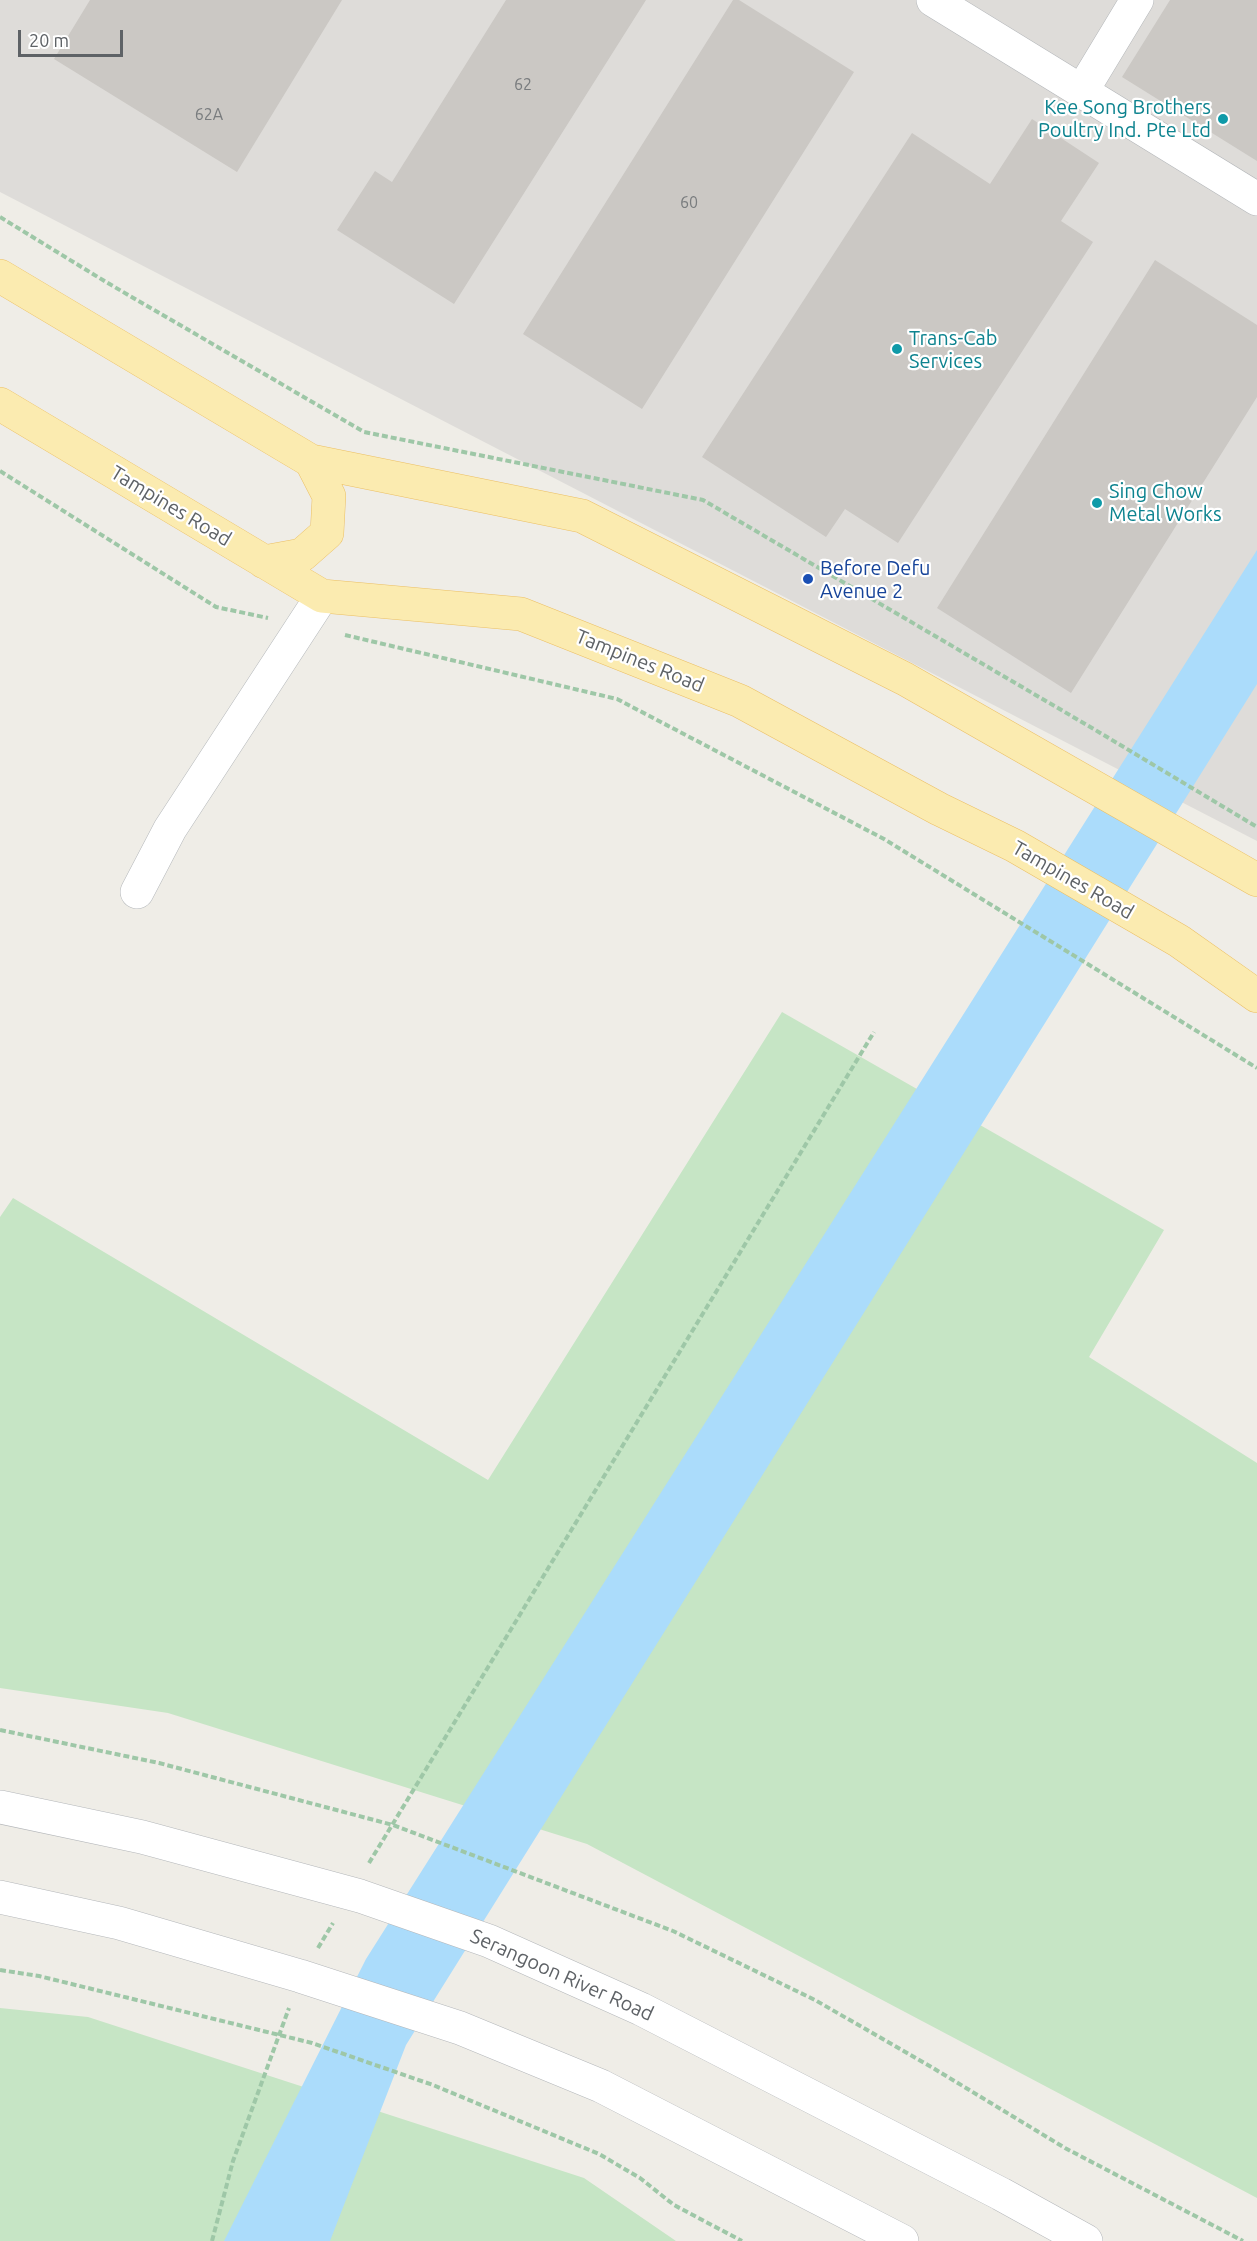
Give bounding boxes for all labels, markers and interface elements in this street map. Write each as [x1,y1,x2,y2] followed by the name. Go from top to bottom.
[21,18,126,56] scale bar
[29,30,69,50] text: 20 m
[514,75,532,95] house number: 62
[1038,95,1211,142] place label: Kee Song Brothers Poultry Ind. Pte Ltd
[195,105,223,125] house number: 62A
[1216,112,1230,126] marker: Kee Song Brothers Poultry Ind. Pte Ltd
[680,193,698,213] house number: 60
[909,326,997,373] place label: Trans-Cab Services
[890,342,904,356] marker: Trans-Cab Services
[106,461,236,551] street label: Tampines Road
[1109,479,1222,526] place label: Sing Chow Metal Works
[1090,496,1104,510] marker: Sing Chow Metal Works
[820,556,930,603] place label: Before Defu Avenue 2
[801,572,815,586] marker: Before Defu Avenue 2
[572,624,708,698] street label: Tampines Road
[1008,836,1138,924] street label: Tampines Road
[467,1924,657,2026] street label: Serangoon River Road

